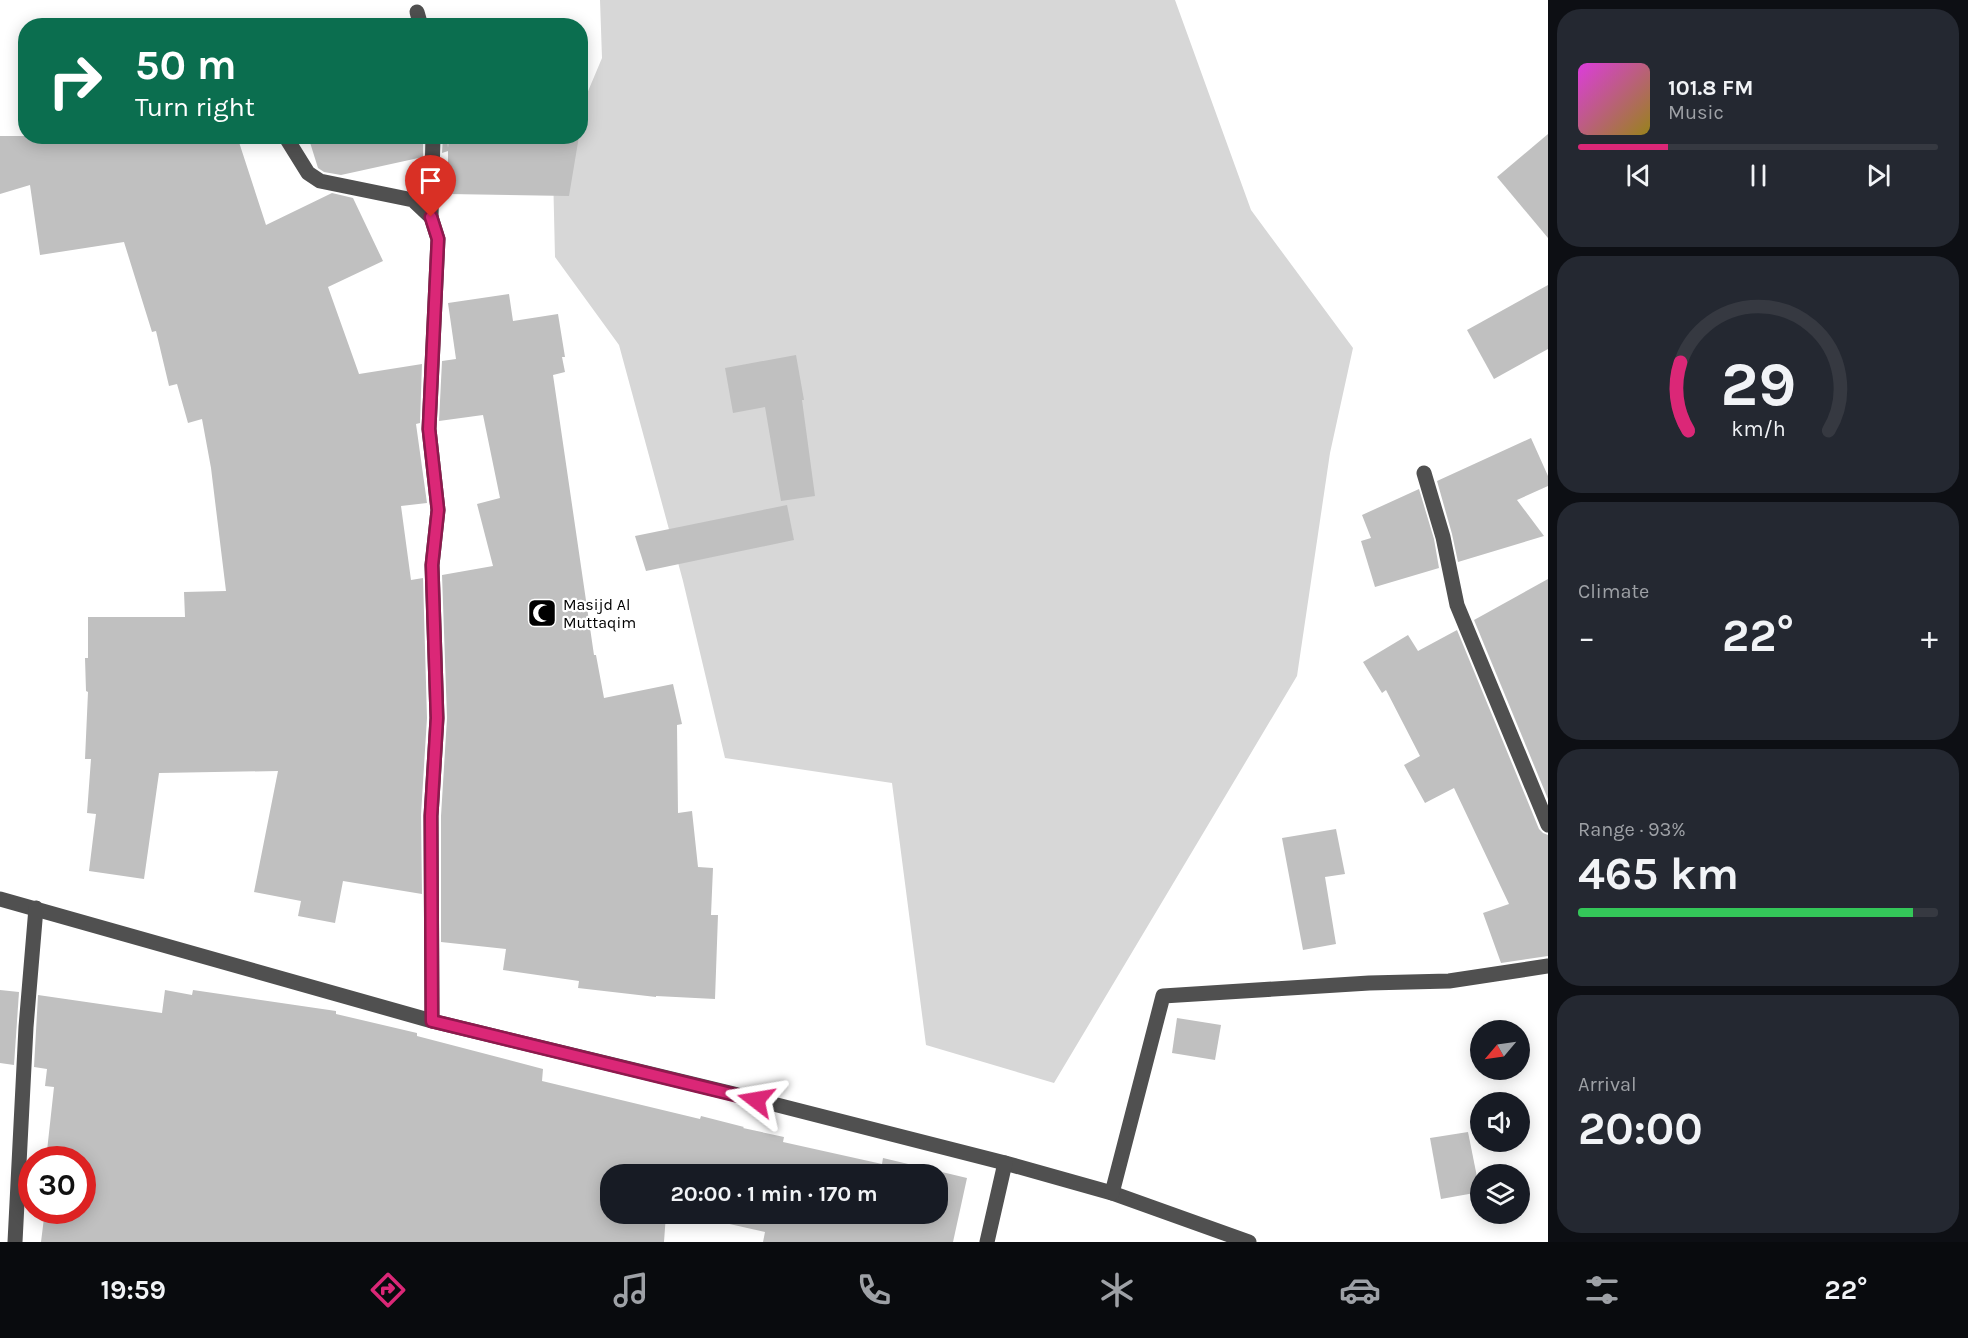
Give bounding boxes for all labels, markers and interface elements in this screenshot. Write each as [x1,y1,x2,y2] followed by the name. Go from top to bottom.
[135,40,237,90] text: 50 m
[36,42,114,120] icon: right
[1668,75,1753,101] text: 101.8 FM
[135,91,255,123] text: Turn right
[1668,101,1724,124] text: Music
[405,155,456,217] pin
[1622,159,1655,192] icon: previous
[1742,159,1775,192] icon: pause
[1862,159,1895,192] icon: next
[414,164,447,197] icon: arrive
[1720,349,1796,422] text: 29
[1731,417,1785,442] text: km/h
[1578,580,1649,603] text: Climate
[563,595,636,632] place label: Masijd Al Muttaqim
[526,597,558,629] mosque icon: Masijd Al Muttaqim
[1722,610,1794,662] text: 22°
[1578,618,1595,656] text: −
[1921,618,1938,656] text: +
[1578,818,1686,841] text: Range · 93%
[1578,848,1739,900] text: 465 km
[1470,1020,1530,1080] north arrow
[1470,1020,1530,1224] map controls
[724,1068,788,1132] position arrow
[1578,1073,1637,1096] text: Arrival
[1470,1092,1530,1152] button: sound
[1578,1103,1703,1155] text: 20:00
[18,1146,96,1224] speed limit sign: 30
[1470,1164,1530,1224] button: layers
[670,1181,878,1207] text: 20:00 · 1 min · 170 m
[367,1269,409,1311] icon: directions
[610,1269,652,1311] icon: music
[853,1269,895,1311] icon: phone
[1096,1269,1138,1311] icon: climate
[1339,1269,1381,1311] icon: car
[1581,1269,1623,1311] icon: filters
[100,1274,166,1306] text: 19:59
[1824,1274,1868,1306] text: 22°

